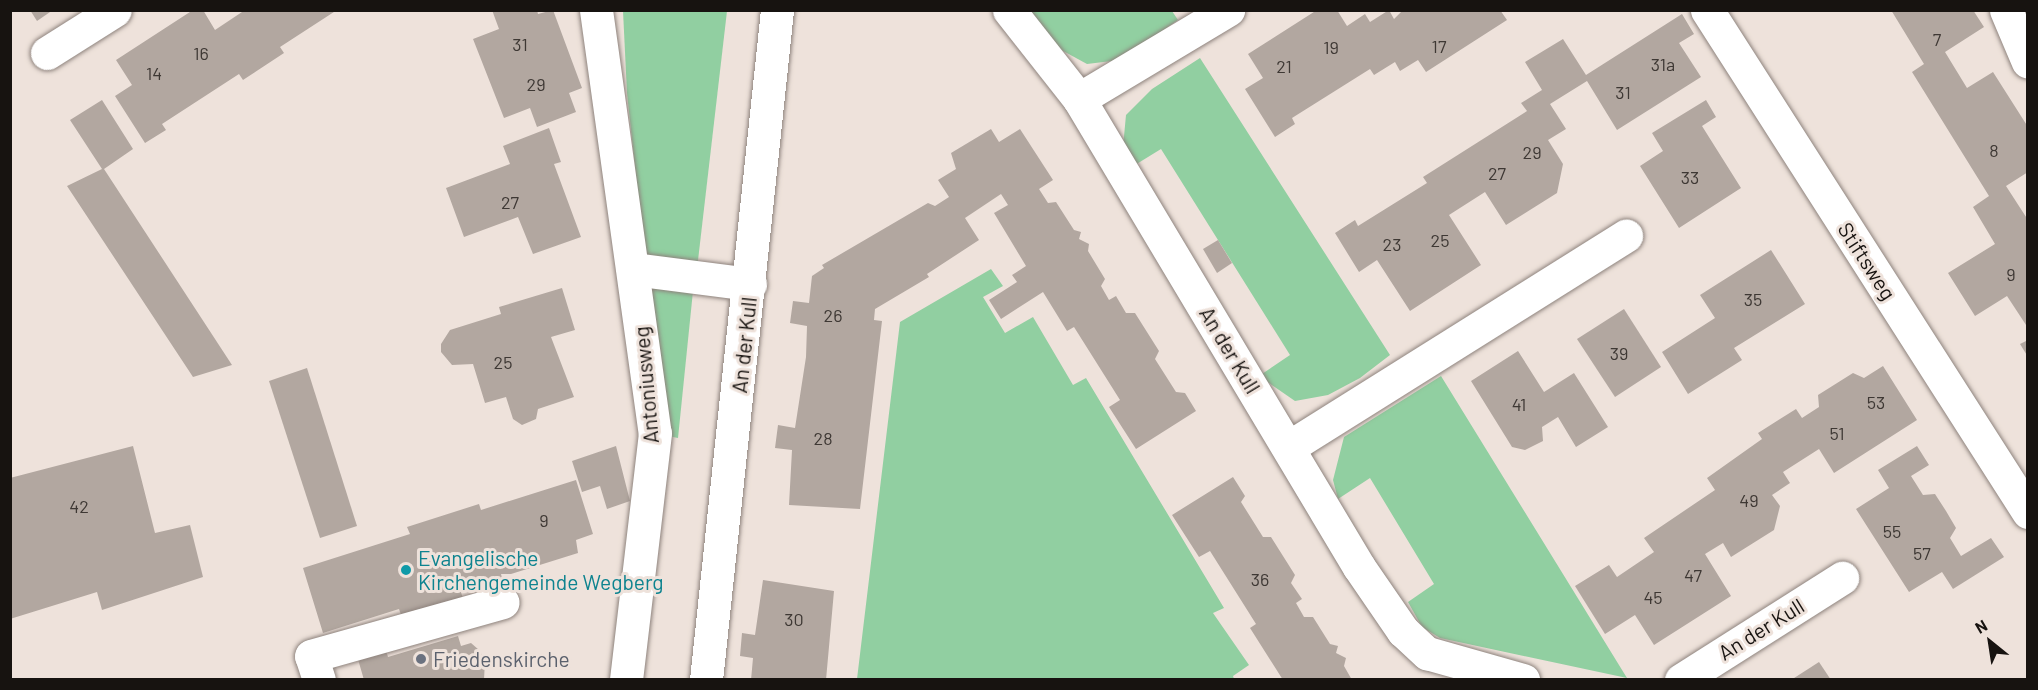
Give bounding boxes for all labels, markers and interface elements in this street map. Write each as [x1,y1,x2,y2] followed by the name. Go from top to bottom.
[1933,28,1941,50] house number: 7
[512,33,528,55] house number: 31
[1432,35,1446,57] house number: 17
[1323,36,1339,58] house number: 19
[193,42,209,64] house number: 16
[1651,53,1675,75] house number: 31a
[1276,55,1292,77] house number: 21
[146,62,162,84] house number: 14
[526,73,546,95] house number: 29
[1615,81,1631,103] house number: 31
[1989,139,1999,161] house number: 8
[1522,141,1542,163] house number: 29
[1488,162,1506,184] house number: 27
[1681,166,1699,188] house number: 33
[501,191,519,213] house number: 27
[1833,218,1901,304] street label: Stiftsweg
[1431,229,1449,251] house number: 25
[1383,233,1401,255] house number: 23
[2006,263,2016,285] house number: 9
[1744,288,1762,310] house number: 35
[726,296,762,394] street label: An der Kull
[1194,302,1266,398] street label: An der Kull
[824,304,842,326] house number: 26
[628,325,664,445] street label: Antoniusweg
[1610,342,1628,364] house number: 39
[494,351,512,373] house number: 25
[1867,391,1885,413] house number: 53
[1512,393,1526,415] house number: 41
[1829,422,1845,444] house number: 51
[813,427,833,449] house number: 28
[1739,489,1759,511] house number: 49
[69,495,89,517] house number: 42
[539,509,549,531] house number: 9
[1883,520,1901,542] house number: 55
[1913,542,1931,564] house number: 57
[418,545,664,595] place label: Evangelische Kirchengemeinde Wegberg
[399,563,413,577] marker: Evangelische Kirchengemeinde Wegberg
[1684,564,1702,586] house number: 47
[1251,568,1269,590] house number: 36
[1643,586,1663,608] house number: 45
[1713,593,1809,665] street label: An der Kull
[784,608,804,630] house number: 30
[1960,612,2020,672] north arrow
[1971,615,1990,637] text: N
[433,646,570,672] place label: Friedenskirche
[414,652,428,666] marker: Friedenskirche

